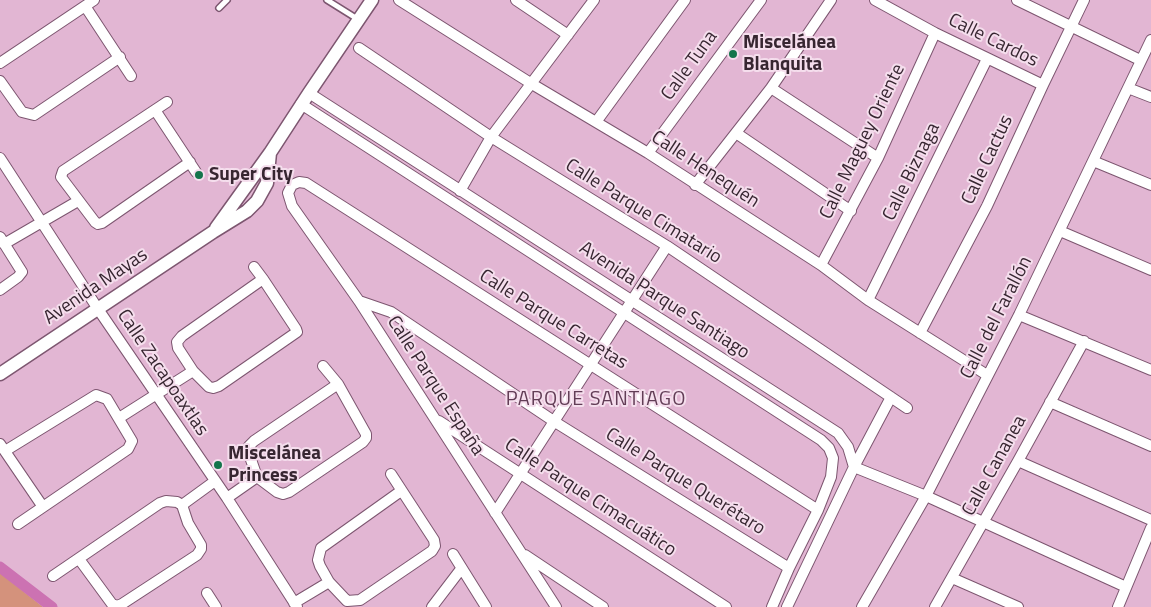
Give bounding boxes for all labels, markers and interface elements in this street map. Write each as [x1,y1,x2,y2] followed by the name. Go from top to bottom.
[944,9,1042,73] street label: Calle Cardos
[657,27,723,105] street label: Calle Tuna
[743,32,836,76] place label: Miscelánea Blanquita
[727,48,739,60] marker: Miscelánea Blanquita
[816,61,910,223] street label: Calle Maguey Oriente
[957,112,1019,208] street label: Calle Cactus
[879,119,945,225] street label: Calle Biznaga
[647,127,763,213] street label: Calle Henequén
[561,155,725,269] street label: Calle Parque Cimatario
[209,164,293,186] place label: Super City
[193,169,205,181] marker: Super City
[574,237,754,365] street label: Avenida Parque Santiago
[40,244,152,330] street label: Avenida Mayas
[956,253,1038,383] street label: Calle del Farallón
[475,265,631,375] street label: Calle Parque Carretas
[111,305,213,441] street label: Calle Zacapoaxtlas
[381,312,489,460] street label: Calle Parque España
[504,388,688,412] district label: PARQUE SANTIAGO
[958,412,1032,520] street label: Calle Cananea
[601,424,769,540] street label: Calle Parque Querétaro
[500,434,680,562] street label: Calle Parque Cimacuático
[228,443,321,487] place label: Miscelánea Princess
[212,459,224,471] marker: Miscelánea Princess

